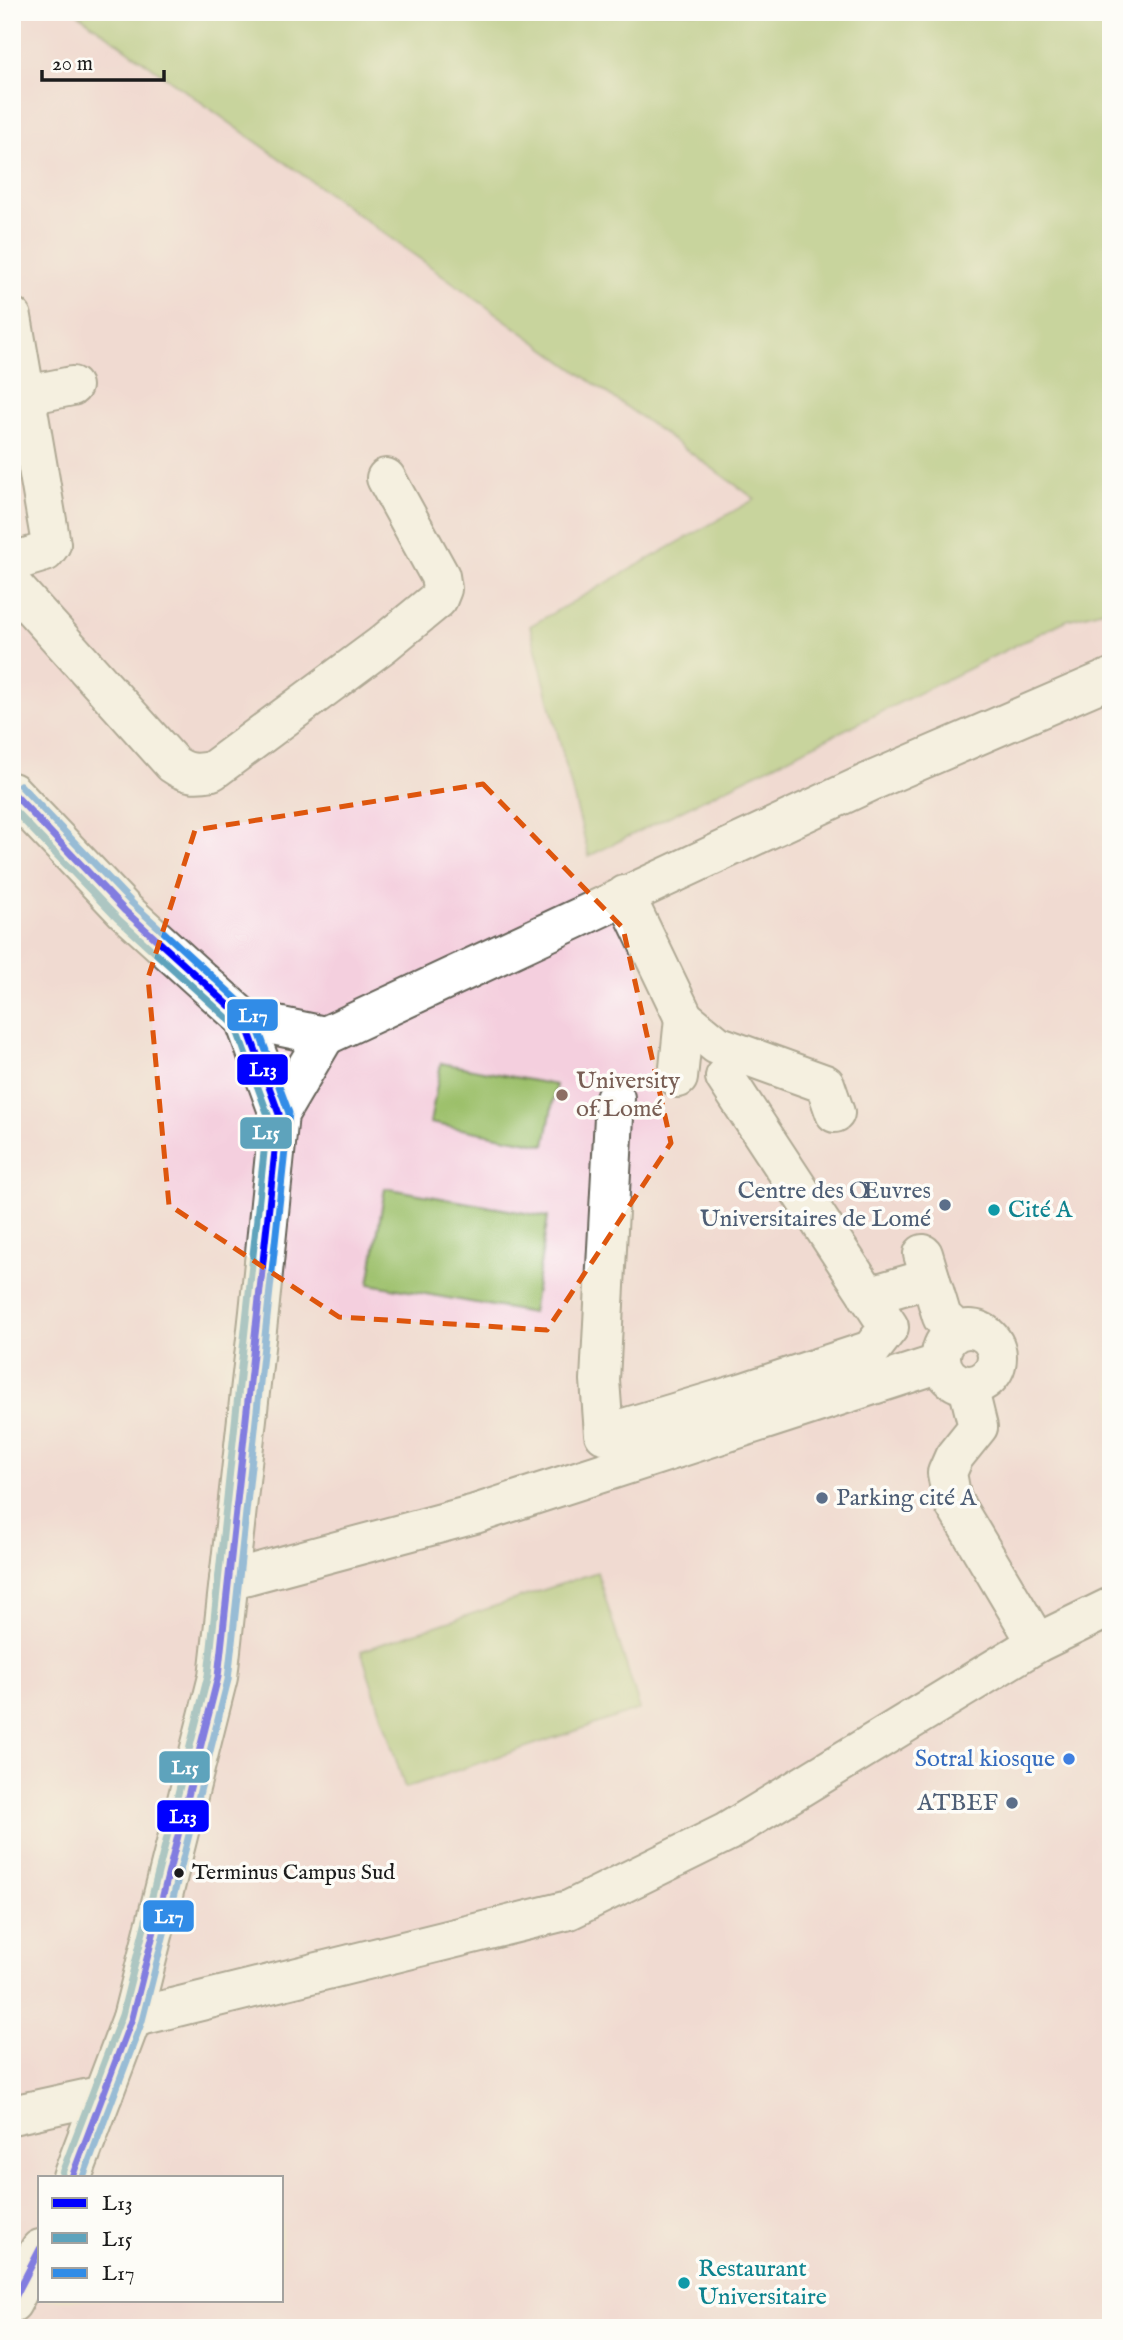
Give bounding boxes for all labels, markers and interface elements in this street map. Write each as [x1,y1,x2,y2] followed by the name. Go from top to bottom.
[42,38,164,82] scale bar
[52,51,93,78] text: 20 m
[226,998,279,1032] line badge: L17
[238,1005,268,1029] text: L17
[236,1053,289,1086] line badge: L13
[249,1059,277,1083] text: L13
[576,1066,680,1125] place label: University of Lomé
[554,1087,570,1103] marker: University of Lomé
[239,1116,293,1150] line badge: L15
[252,1122,280,1146] text: L15
[700,1176,931,1235] place label: Centre des Œuvres Universitaires de Lomé
[1008,1195,1073,1226] place label: Cité A
[937,1197,953,1213] marker: Centre des Œuvres Universitaires de Lomé
[986,1202,1002,1218] marker: Cité A
[836,1483,977,1514] place label: Parking cité A
[814,1490,830,1506] marker: Parking cité A
[915,1744,1055,1775] place label: Sotral kiosque
[158,1750,211,1784] line badge: L15
[1061,1751,1077,1767] marker: Sotral kiosque
[171,1757,199,1781] text: L15
[916,1788,998,1819] place label: ATBEF
[1004,1795,1020,1811] marker: ATBEF
[156,1799,210,1833] line badge: L13
[169,1806,197,1830] text: L13
[192,1859,395,1887] place label: Terminus Campus Sud
[172,1866,186,1880] marker: Terminus Campus Sud
[142,1899,195,1933] line badge: L17
[154,1906,184,1930] text: L17
[38,2176,284,2302] legend
[102,2191,133,2218] text: L13
[102,2227,133,2254] text: L15
[698,2254,827,2313] place label: Restaurant Universitaire
[102,2261,135,2288] text: L17
[676,2275,692,2291] marker: Restaurant Universitaire

